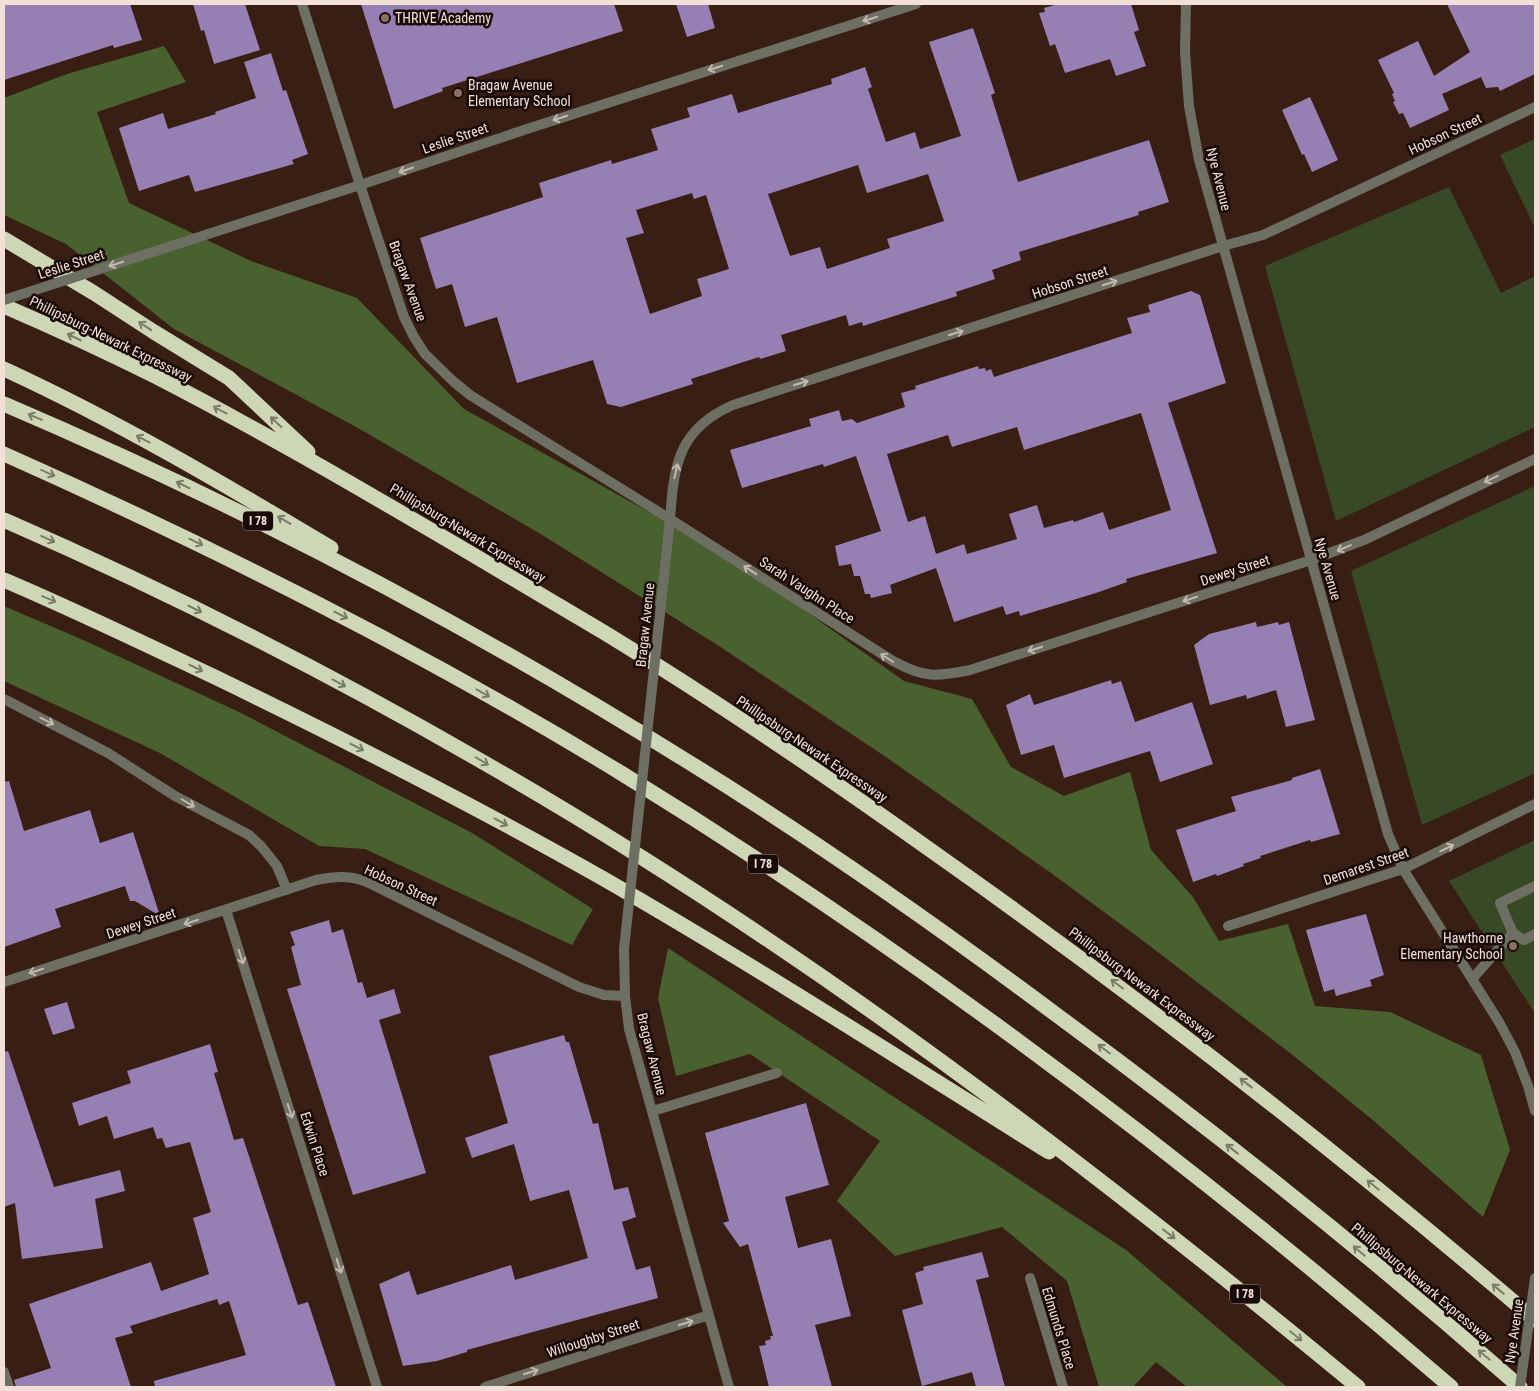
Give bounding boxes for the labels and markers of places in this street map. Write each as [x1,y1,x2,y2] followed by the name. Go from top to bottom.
[395,10,491,26] place label: THRIVE Academy
[379,12,391,24] marker: THRIVE Academy
[468,77,571,109] place label: Bragaw Avenue Elementary School
[452,87,464,99] marker: Bragaw Avenue Elementary School
[1400,930,1503,962] place label: Hawthorne Elementary School
[1507,940,1519,952] marker: Hawthorne Elementary School

